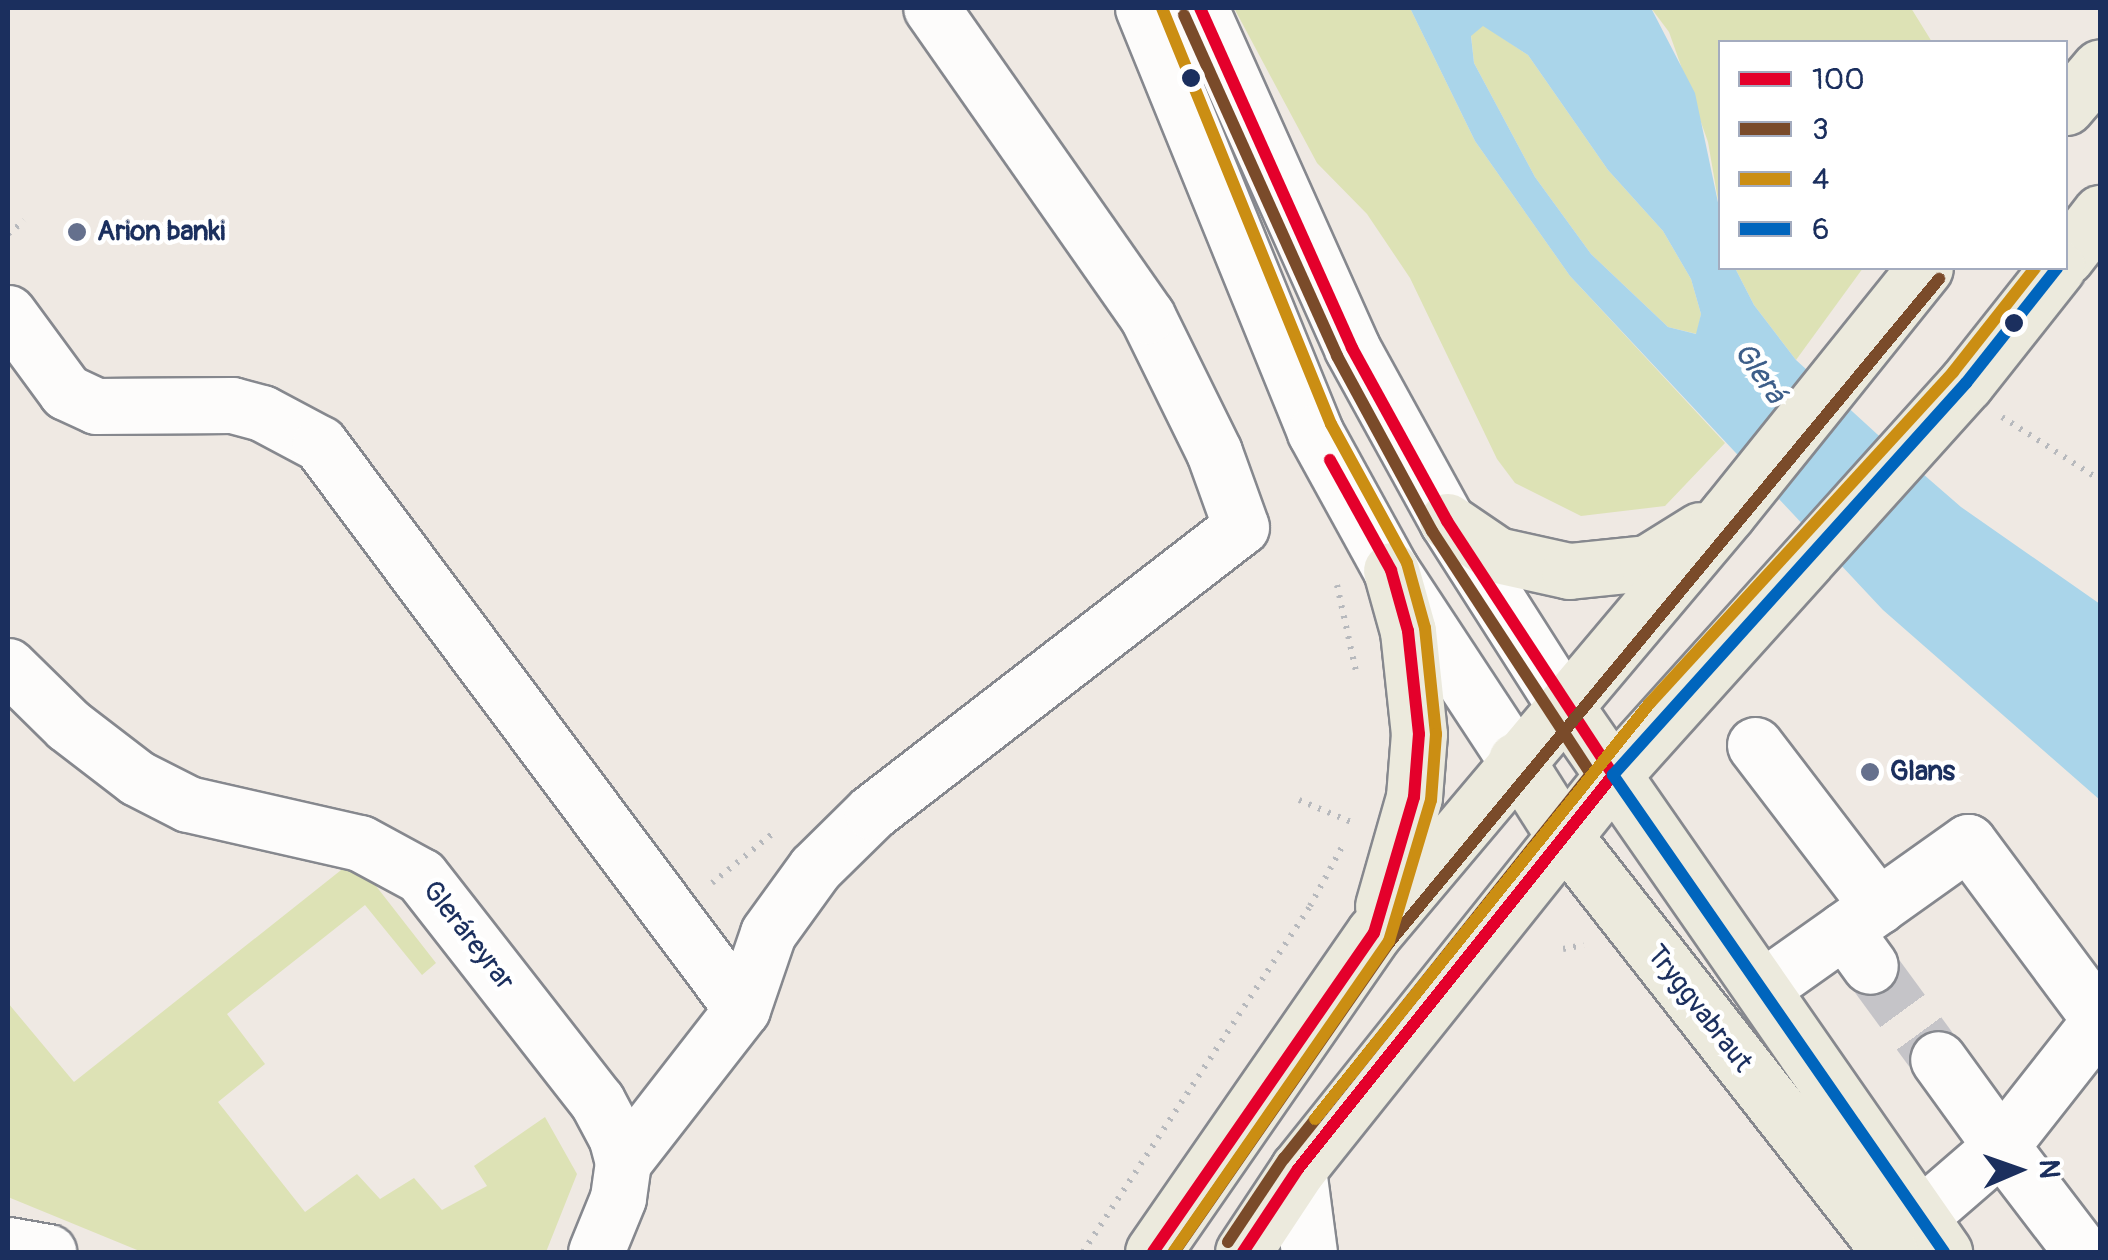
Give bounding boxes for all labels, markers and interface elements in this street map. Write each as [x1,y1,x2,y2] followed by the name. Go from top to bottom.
[1718,40,2068,270] legend
[1812,61,1865,98] text: 100
[1181,68,1201,88] unlabelled marker
[1812,111,1829,148] text: 3
[1812,161,1829,198] text: 4
[1812,211,1829,248] text: 6
[97,215,225,249] place label: Arion banki
[66,221,88,243] marker: Arion banki
[2004,313,2024,333] unlabelled marker
[1725,336,1793,410] water label: Glerá
[1890,755,1955,789] place label: Glans
[1859,761,1881,783] marker: Glans
[415,874,521,998] street label: Gleráreyrar
[1639,939,1759,1079] street label: Tryggvabraut
[1968,1120,2068,1220] north arrow
[2031,1159,2066,1179] text: N

